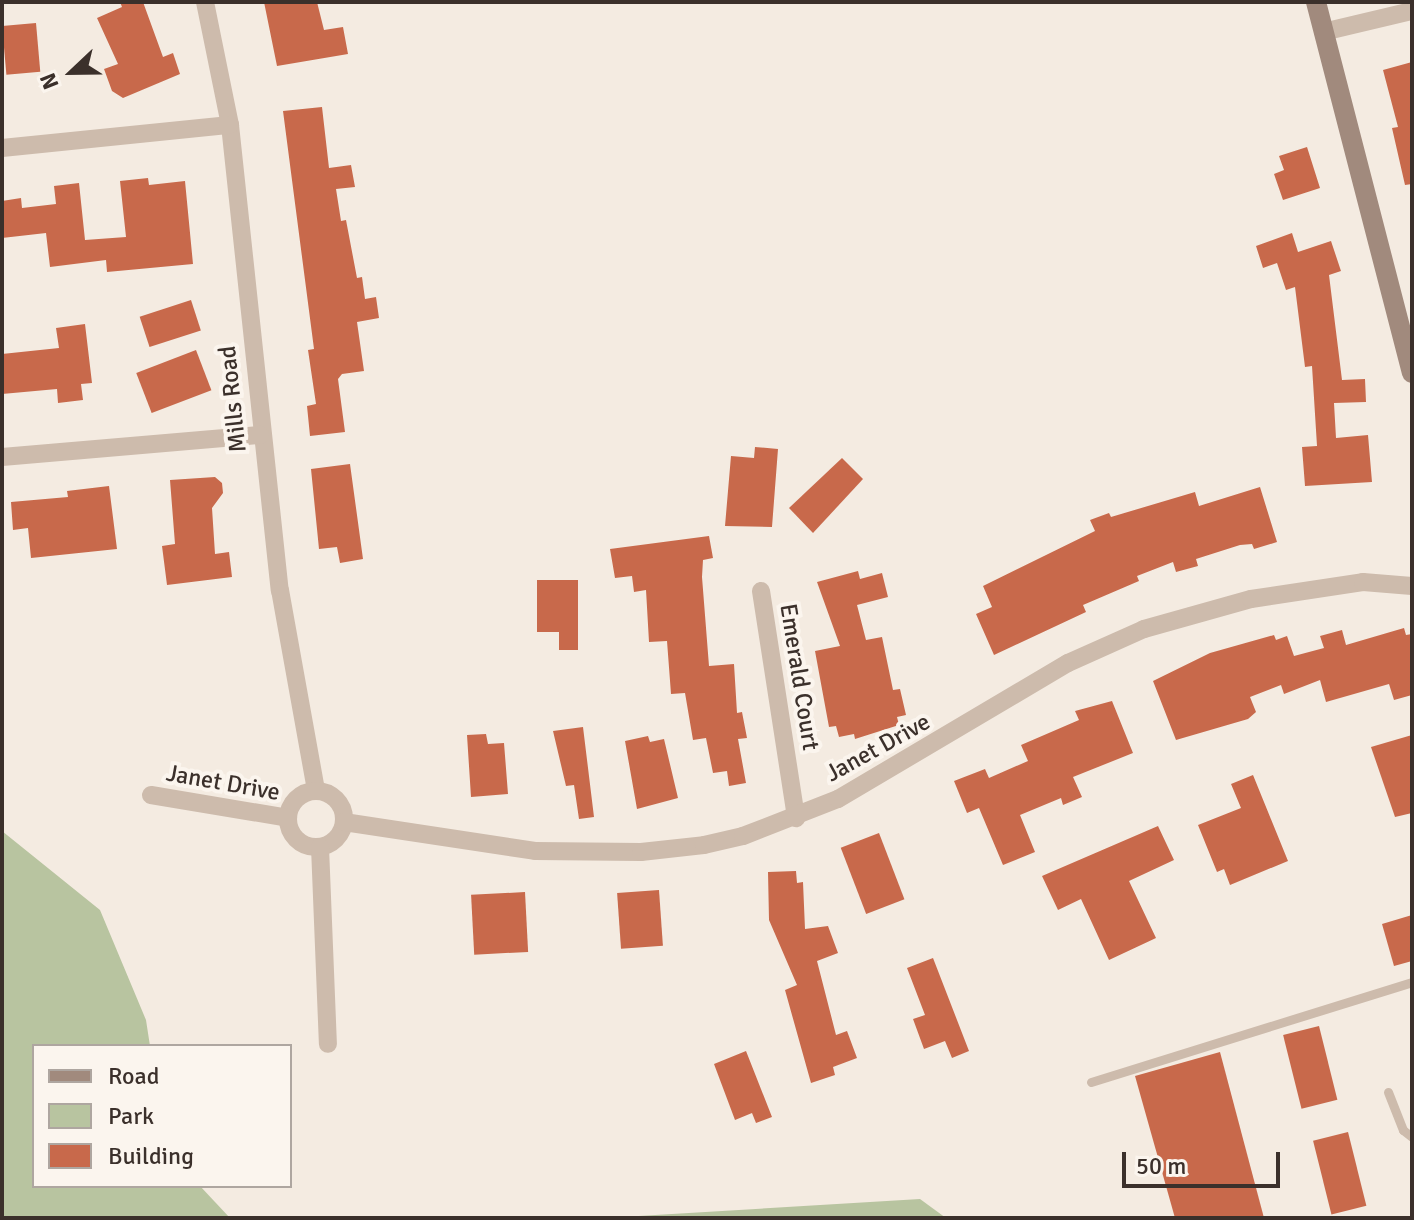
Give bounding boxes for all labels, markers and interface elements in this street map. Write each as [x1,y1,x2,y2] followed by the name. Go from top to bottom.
[32,32,112,112] north arrow
[34,69,65,93] text: N
[213,344,253,454] street label: Mills Road
[773,602,825,752] street label: Emerald Court
[821,708,935,788] street label: Janet Drive
[164,759,282,807] street label: Janet Drive
[32,1044,292,1188] legend
[108,1061,159,1091] text: Road
[108,1101,154,1131] text: Park
[1126,1136,1284,1186] scale bar
[108,1141,194,1171] text: Building
[1136,1151,1186,1181] text: 50 m

